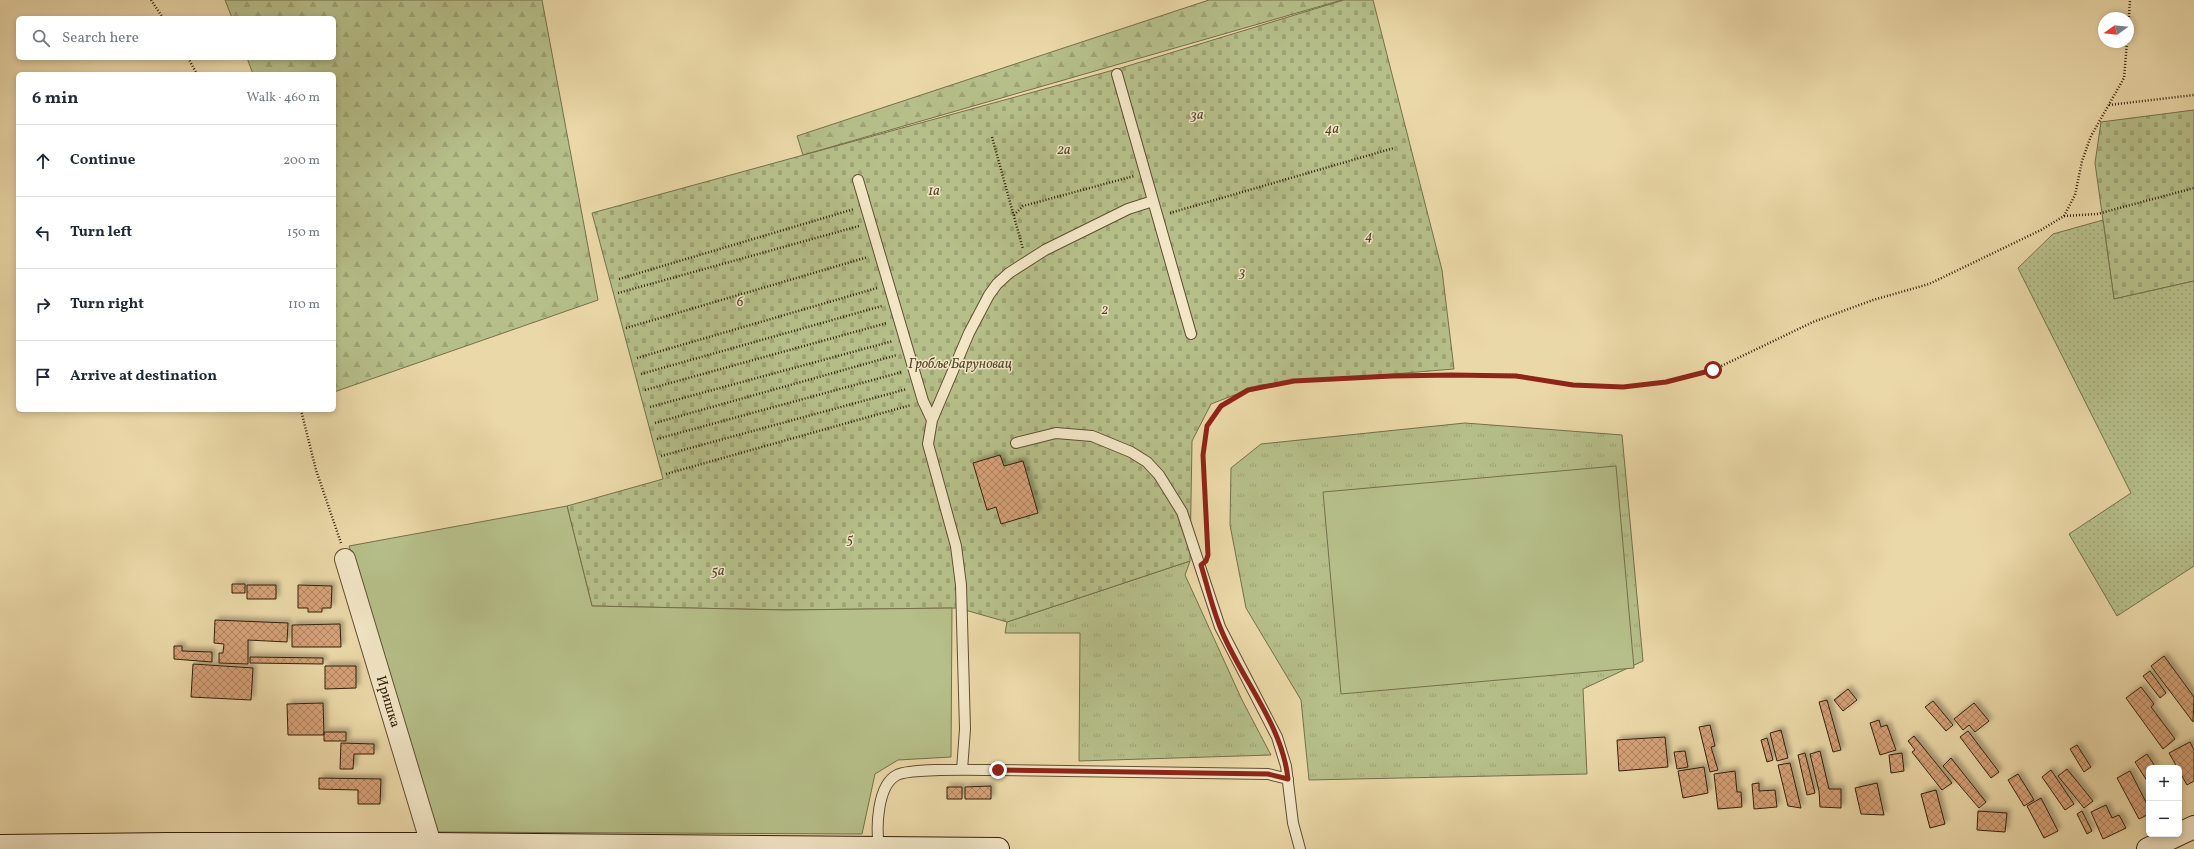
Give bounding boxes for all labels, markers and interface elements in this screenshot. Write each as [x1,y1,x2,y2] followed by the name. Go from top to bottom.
[2098,12,2134,48] north arrow
[16,16,336,60] search box
[30,27,52,49] icon: search
[62,28,139,49] text: Search here
[32,87,78,110] text: 6 min
[247,89,320,107] text: Walk · 460 m
[1189,106,1204,125] park label: 3a
[1325,120,1339,139] park label: 4a
[1057,141,1071,160] park label: 2a
[32,150,54,172] icon: ahead
[70,150,135,171] text: Continue
[283,152,320,170] text: 200 m
[928,182,940,201] park label: 1a
[32,222,54,244] icon: left
[70,222,132,243] text: Turn left
[287,224,320,242] text: 150 m
[1365,227,1373,246] park label: 4
[1238,263,1246,282] park label: 3
[736,293,744,312] park label: 6
[32,294,54,316] icon: right
[70,294,144,315] text: Turn right
[288,296,320,314] text: 110 m
[1102,301,1109,320] park label: 2
[908,355,1012,374] park label: Гробље Баруновац
[1704,361,1722,379] route start
[32,366,54,388] icon: arrive
[70,366,217,387] text: Arrive at destination
[846,530,854,549] park label: 5
[710,562,725,581] park label: 5a
[371,673,405,730] street label: Иришка
[989,761,1007,779] route end
[2146,765,2182,837] map controls
[2146,765,2182,801] button: +
[2146,801,2182,837] button: −

